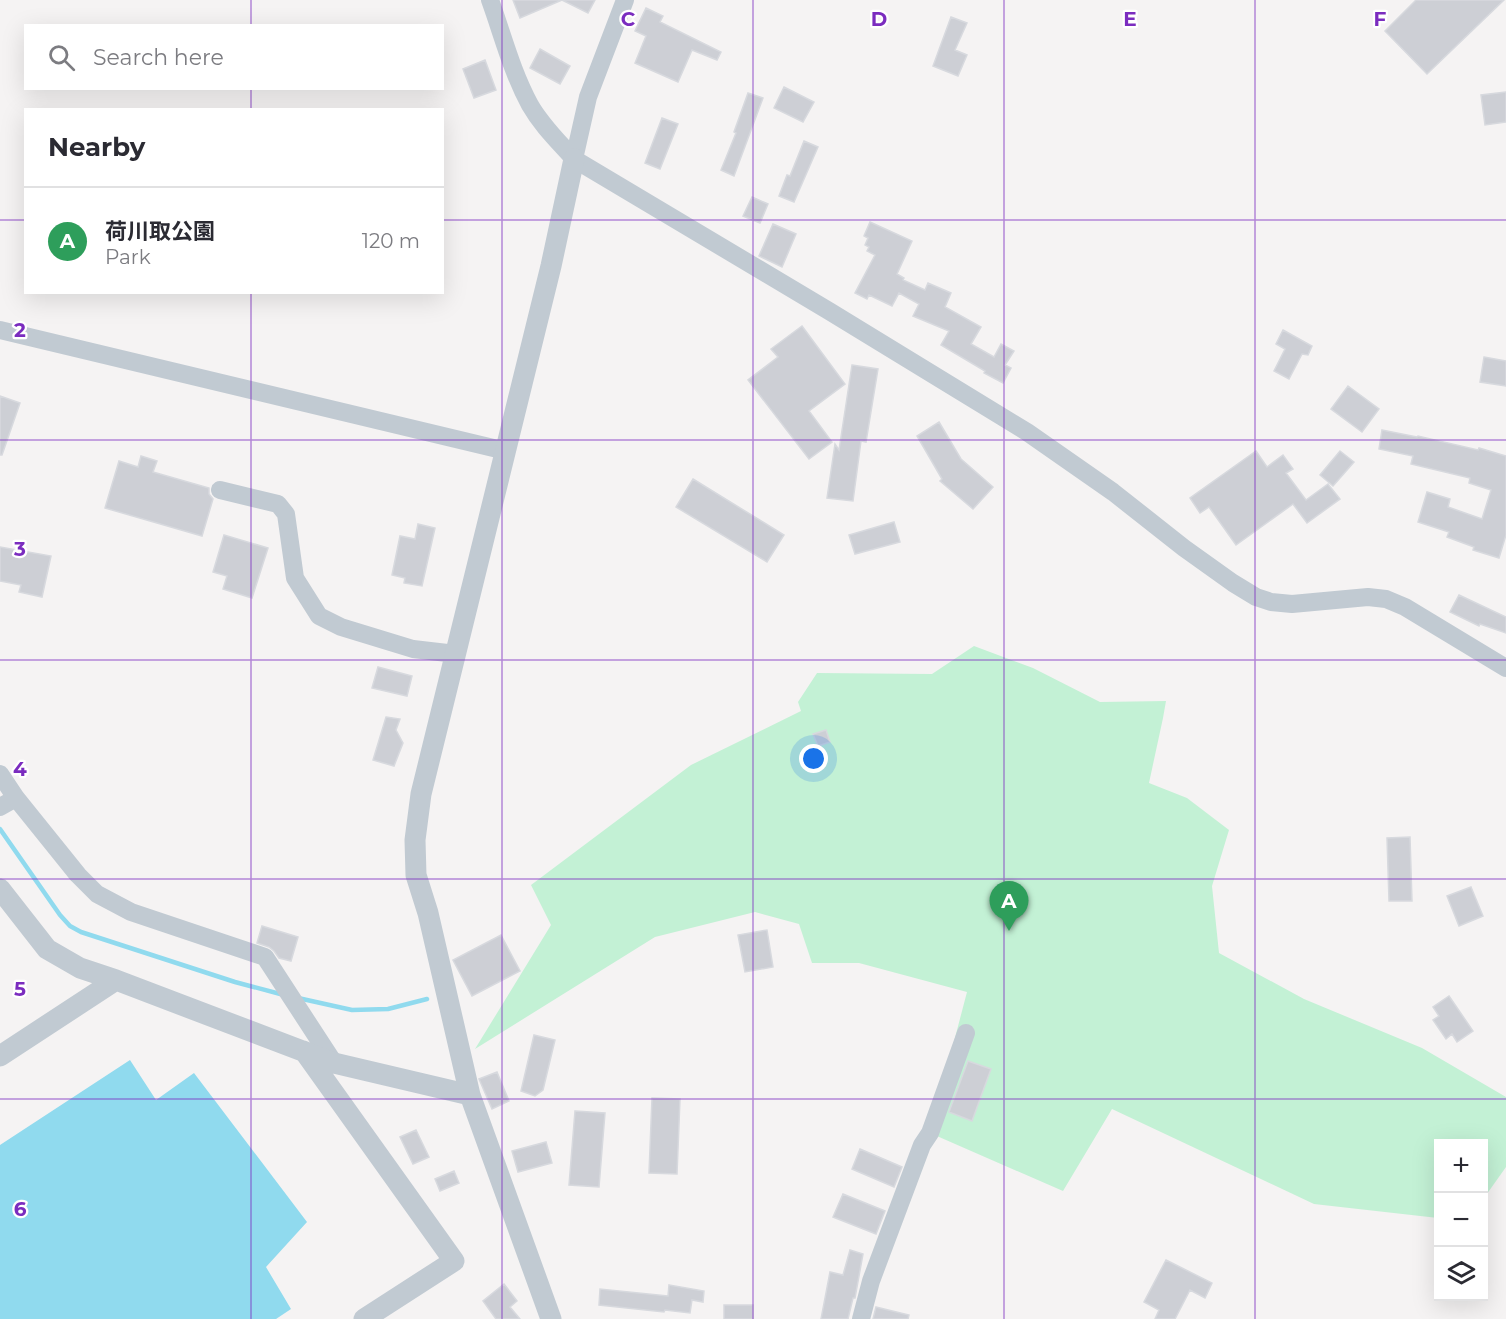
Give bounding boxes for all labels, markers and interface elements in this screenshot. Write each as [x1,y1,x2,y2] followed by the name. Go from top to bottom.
[621,7,636,31] text: C
[871,7,887,31] text: D
[1123,7,1137,31] text: E
[1374,7,1387,31] text: F
[24,24,444,90] search box
[45,41,78,74] icon: search
[93,44,224,71] text: Search here
[48,131,145,163] text: Nearby
[105,218,215,245] text: 荷川取公園
[60,229,75,253] text: A
[362,229,420,253] text: 120 m
[105,245,151,269] text: Park
[14,318,26,342] text: 2
[13,537,26,561] text: 3
[799,744,828,773] your location
[13,757,27,781] text: 4
[990,882,1028,931] pin: A
[14,977,26,1001] text: 5
[1434,1139,1488,1301] map controls
[1434,1139,1488,1193] button: +
[1434,1193,1488,1247] button: −
[14,1197,27,1221] text: 6
[1434,1247,1488,1301] button: layers

